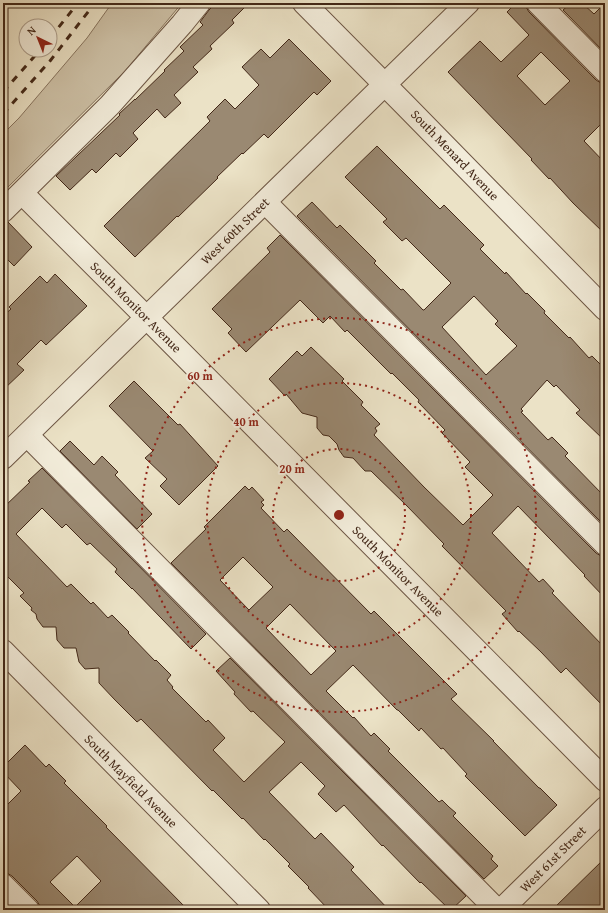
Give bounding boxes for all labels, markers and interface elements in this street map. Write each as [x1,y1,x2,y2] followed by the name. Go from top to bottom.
[18,18,58,58] north arrow
[23,22,40,39] text: N
[407,105,503,205] street label: South Menard Avenue
[196,193,274,269] street label: West 60th Street
[86,257,186,357] street label: South Monitor Avenue
[187,367,213,384] text: 60 m
[233,413,259,430] text: 40 m
[279,460,305,477] text: 20 m
[332,508,346,522] centre of rings
[348,521,448,621] street label: South Monitor Avenue
[80,730,182,832] street label: South Mayfield Avenue
[515,821,591,897] street label: West 61st Street

